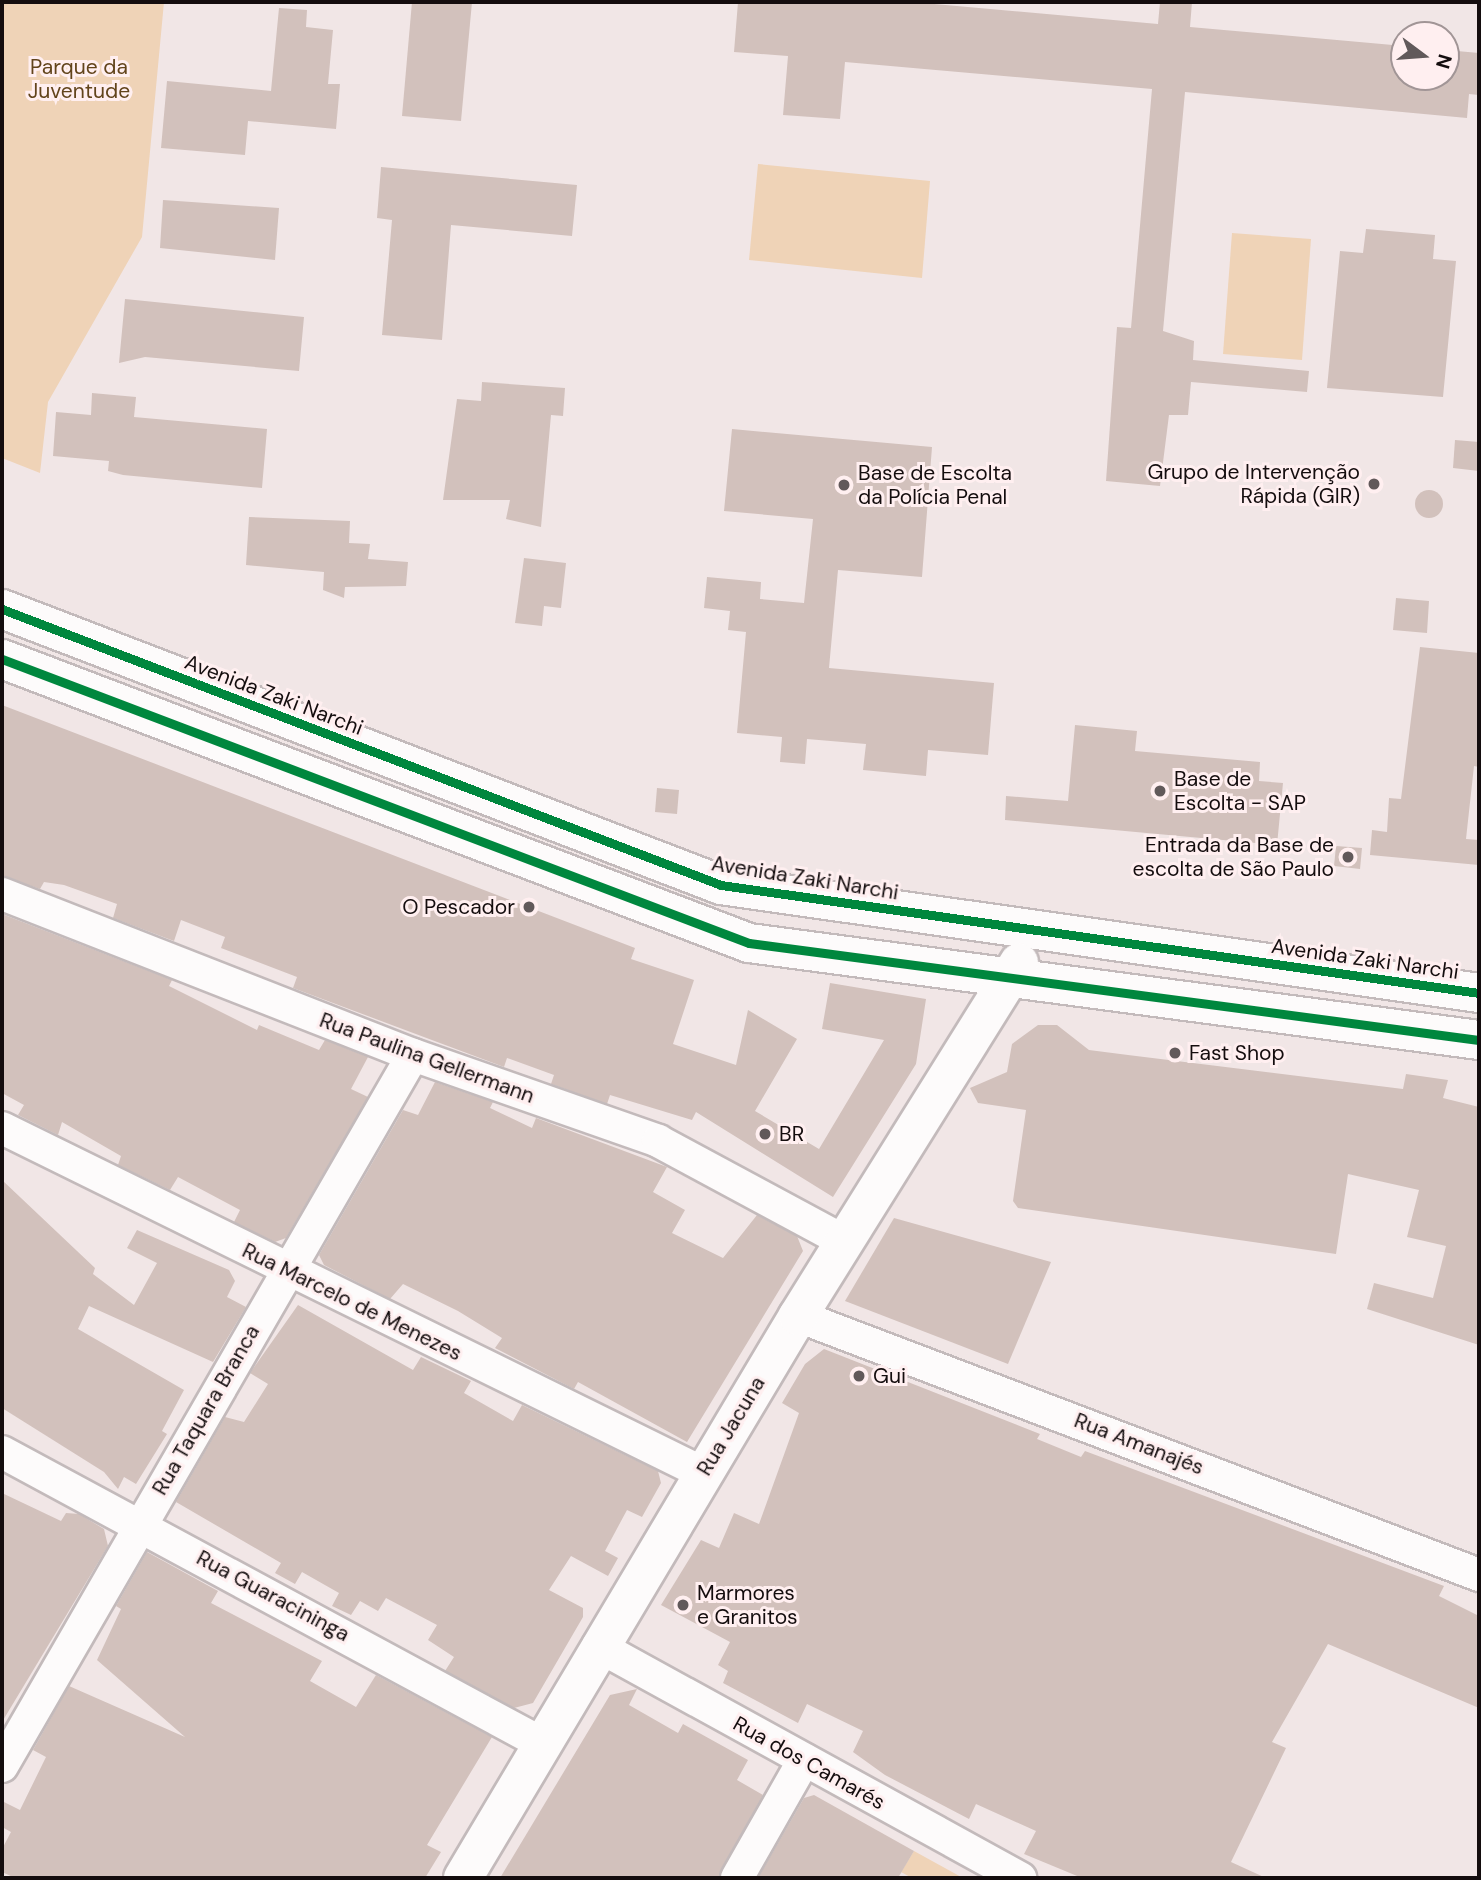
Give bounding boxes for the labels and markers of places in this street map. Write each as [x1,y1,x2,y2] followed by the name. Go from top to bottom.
[1147,459,1360,509] place label: Grupo de Intervenção Rápida (GIR)
[858,460,1012,510] place label: Base de Escolta da Polícia Penal
[1366,476,1382,492] marker: Grupo de Intervenção Rápida (GIR)
[836,477,852,493] marker: Base de Escolta da Polícia Penal
[1174,766,1306,816] place label: Base de Escolta - SAP
[1152,783,1168,799] marker: Base de Escolta - SAP
[1133,832,1334,882] place label: Entrada da Base de escolta de São Paulo
[1340,849,1356,865] marker: Entrada da Base de escolta de São Paulo
[402,894,515,920] place label: O Pescador
[521,899,537,915] marker: O Pescador
[1189,1040,1285,1066] place label: Fast Shop
[1167,1045,1183,1061] marker: Fast Shop
[779,1121,804,1147] place label: BR
[757,1126,773,1142] marker: BR
[873,1363,906,1389] place label: Gui
[851,1368,867,1384] marker: Gui
[697,1580,798,1630] place label: Marmores e Granitos
[675,1597,691,1613] marker: Marmores e Granitos

